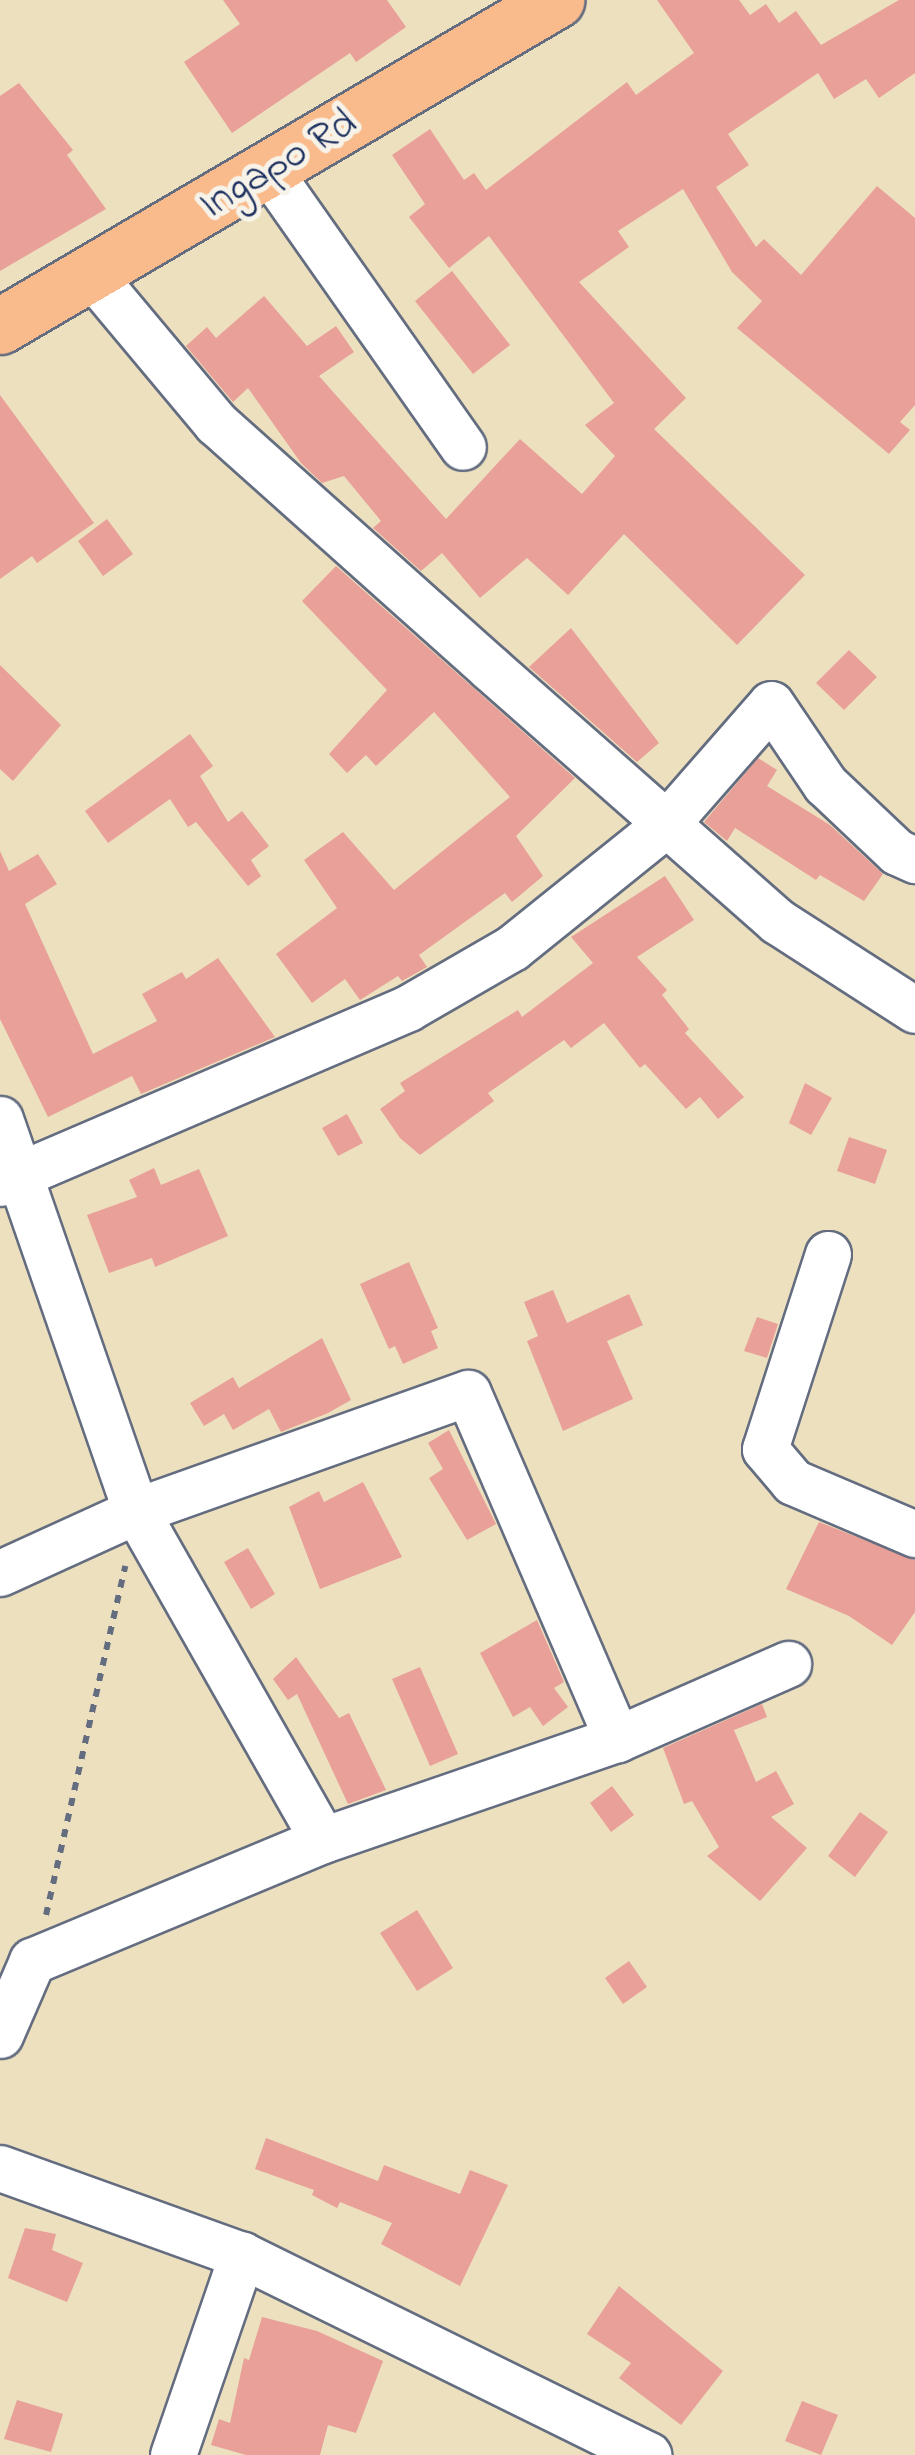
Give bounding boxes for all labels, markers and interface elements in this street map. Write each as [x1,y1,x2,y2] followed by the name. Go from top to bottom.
[191,99,367,231] street label: Ingapo Rd

